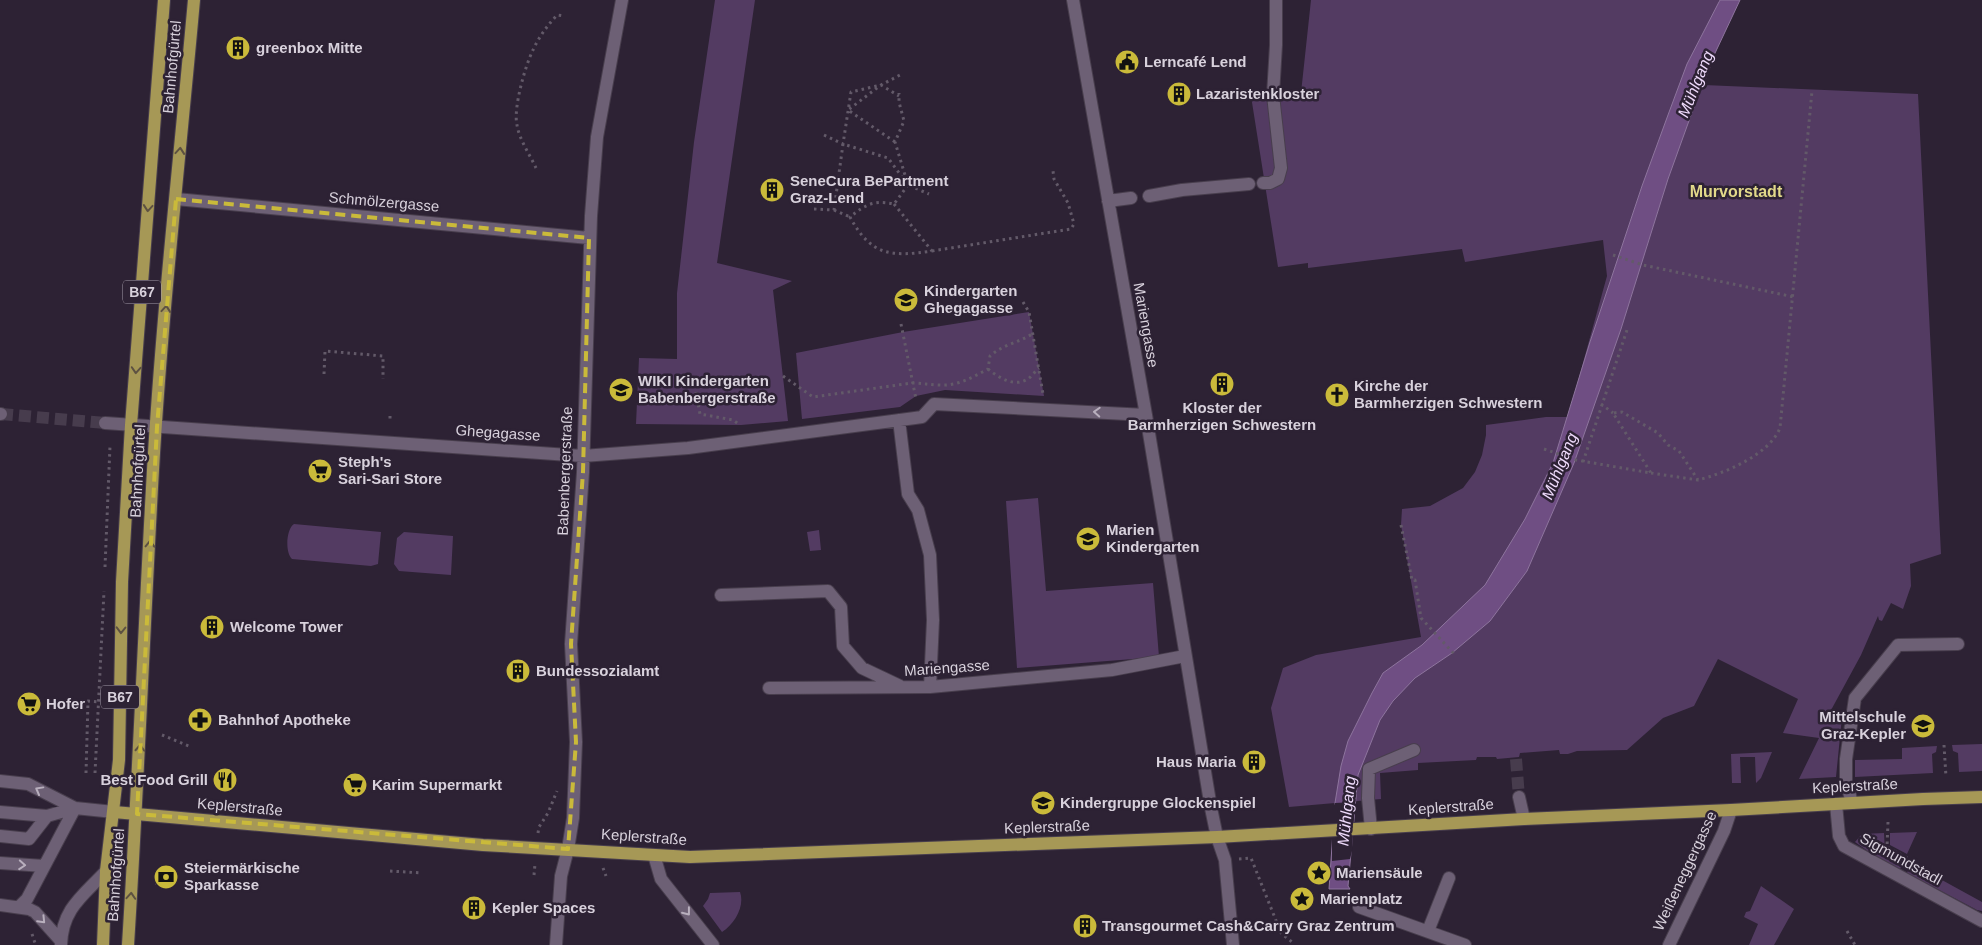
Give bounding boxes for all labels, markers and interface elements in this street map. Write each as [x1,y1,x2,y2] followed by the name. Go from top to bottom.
[159,20,184,114] street label: Bahnhofgürtel
[225,35,251,61] building icon: greenbox Mitte
[256,39,363,56] place label: greenbox Mitte
[1674,48,1717,120] water label: Mühlgang
[1114,49,1140,75] public building icon: Lerncafé Lend
[1144,53,1247,70] place label: Lerncafé Lend
[1166,81,1192,107] building icon: Lazaristenkloster
[1196,85,1320,102] place label: Lazaristenkloster
[174,146,185,154] one-way arrow
[790,172,948,206] place label: SeneCura BePartment Graz-Lend
[759,177,785,203] building icon: SeneCura BePartment Graz-Lend
[1690,183,1783,200] district label: Murvorstadt
[328,188,440,215] street label: Schmölzergasse
[143,204,154,212] one-way arrow
[123,280,161,304] road number: B67
[1131,281,1162,369] street label: Mariengasse
[924,282,1017,316] place label: Kindergarten Ghegagasse
[893,287,919,313] school or university icon: Kindergarten Ghegagasse
[160,304,171,312] one-way arrow
[130,366,141,374] one-way arrow
[1209,371,1235,397] building icon: Kloster der Barmherzigen Schwestern
[638,372,776,406] place label: WIKI Kindergarten Babenbergerstraße
[608,377,634,403] school or university icon: WIKI Kindergarten Babenbergerstraße
[1354,377,1542,411] place label: Kirche der Barmherzigen Schwestern
[1324,382,1350,408] church icon: Kirche der Barmherzigen Schwestern
[1128,399,1316,433] place label: Kloster der Barmherzigen Schwestern
[554,406,575,536] street label: Babenbergerstraße
[1093,407,1101,418] one-way arrow
[455,421,541,444] street label: Ghegagasse
[127,424,148,518] street label: Bahnhofgürtel
[1538,430,1581,502] water label: Mühlgang
[338,453,442,487] place label: Steph's Sari-Sari Store
[307,458,333,484] supermarket icon: Steph's Sari-Sari Store
[1106,521,1199,555] place label: Marien Kindergarten
[1075,526,1101,552] school or university icon: Marien Kindergarten
[145,539,156,547] one-way arrow
[199,614,225,640] building icon: Welcome Tower
[230,618,343,635] place label: Welcome Tower
[116,627,126,635] one-way arrow
[904,656,990,679] street label: Mariengasse
[505,658,531,684] building icon: Bundessozialamt
[536,662,659,679] place label: Bundessozialamt
[101,686,139,709] road number: B67
[16,691,42,717] supermarket icon: Hofer
[46,695,85,712] place label: Hofer
[187,707,213,733] pharmacy icon: Bahnhof Apotheke
[1819,708,1906,742] place label: Mittelschule Graz-Kepler
[218,711,351,728] place label: Bahnhof Apotheke
[1910,713,1936,739] school or university icon: Mittelschule Graz-Kepler
[134,744,145,752] one-way arrow
[1241,749,1267,775] building icon: Haus Maria
[1156,753,1237,770] place label: Haus Maria
[212,767,238,793] restaurant icon: Best Food Grill
[100,771,208,788] place label: Best Food Grill
[342,772,368,798] supermarket icon: Karim Supermarkt
[1334,775,1359,847] water label: Mühlgang
[1812,775,1898,796] street label: Keplerstraße
[372,776,502,793] place label: Karim Supermarkt
[35,786,44,796] one-way arrow
[1030,790,1056,816] school or university icon: Kindergruppe Glockenspiel
[197,794,284,819] street label: Keplerstraße
[1060,794,1256,811] place label: Kindergruppe Glockenspiel
[1408,795,1494,818] street label: Keplerstraße
[1649,808,1720,933] street label: Weißeneggergasse
[1004,817,1090,836] street label: Keplerstraße
[601,825,687,848] street label: Keplerstraße
[104,828,127,922] street label: Bahnhofgürtel
[1857,829,1945,888] street label: Sigmundstadl
[18,859,26,870] one-way arrow
[184,859,300,893] place label: Steiermärkische Sparkasse
[1306,860,1332,886] place icon: Mariensäule
[153,864,179,890] bank icon: Steiermärkische Sparkasse
[1336,864,1423,881] place label: Mariensäule
[1289,886,1315,912] place icon: Marienplatz
[1320,890,1403,907] place label: Marienplatz
[125,892,136,900] one-way arrow
[461,895,487,921] building icon: Kepler Spaces
[492,899,595,916] place label: Kepler Spaces
[681,906,690,916] one-way arrow
[1072,913,1098,939] building icon: Transgourmet Cash&Carry Graz Zentrum
[36,914,45,923] one-way arrow
[1102,917,1395,934] place label: Transgourmet Cash&Carry Graz Zentrum

